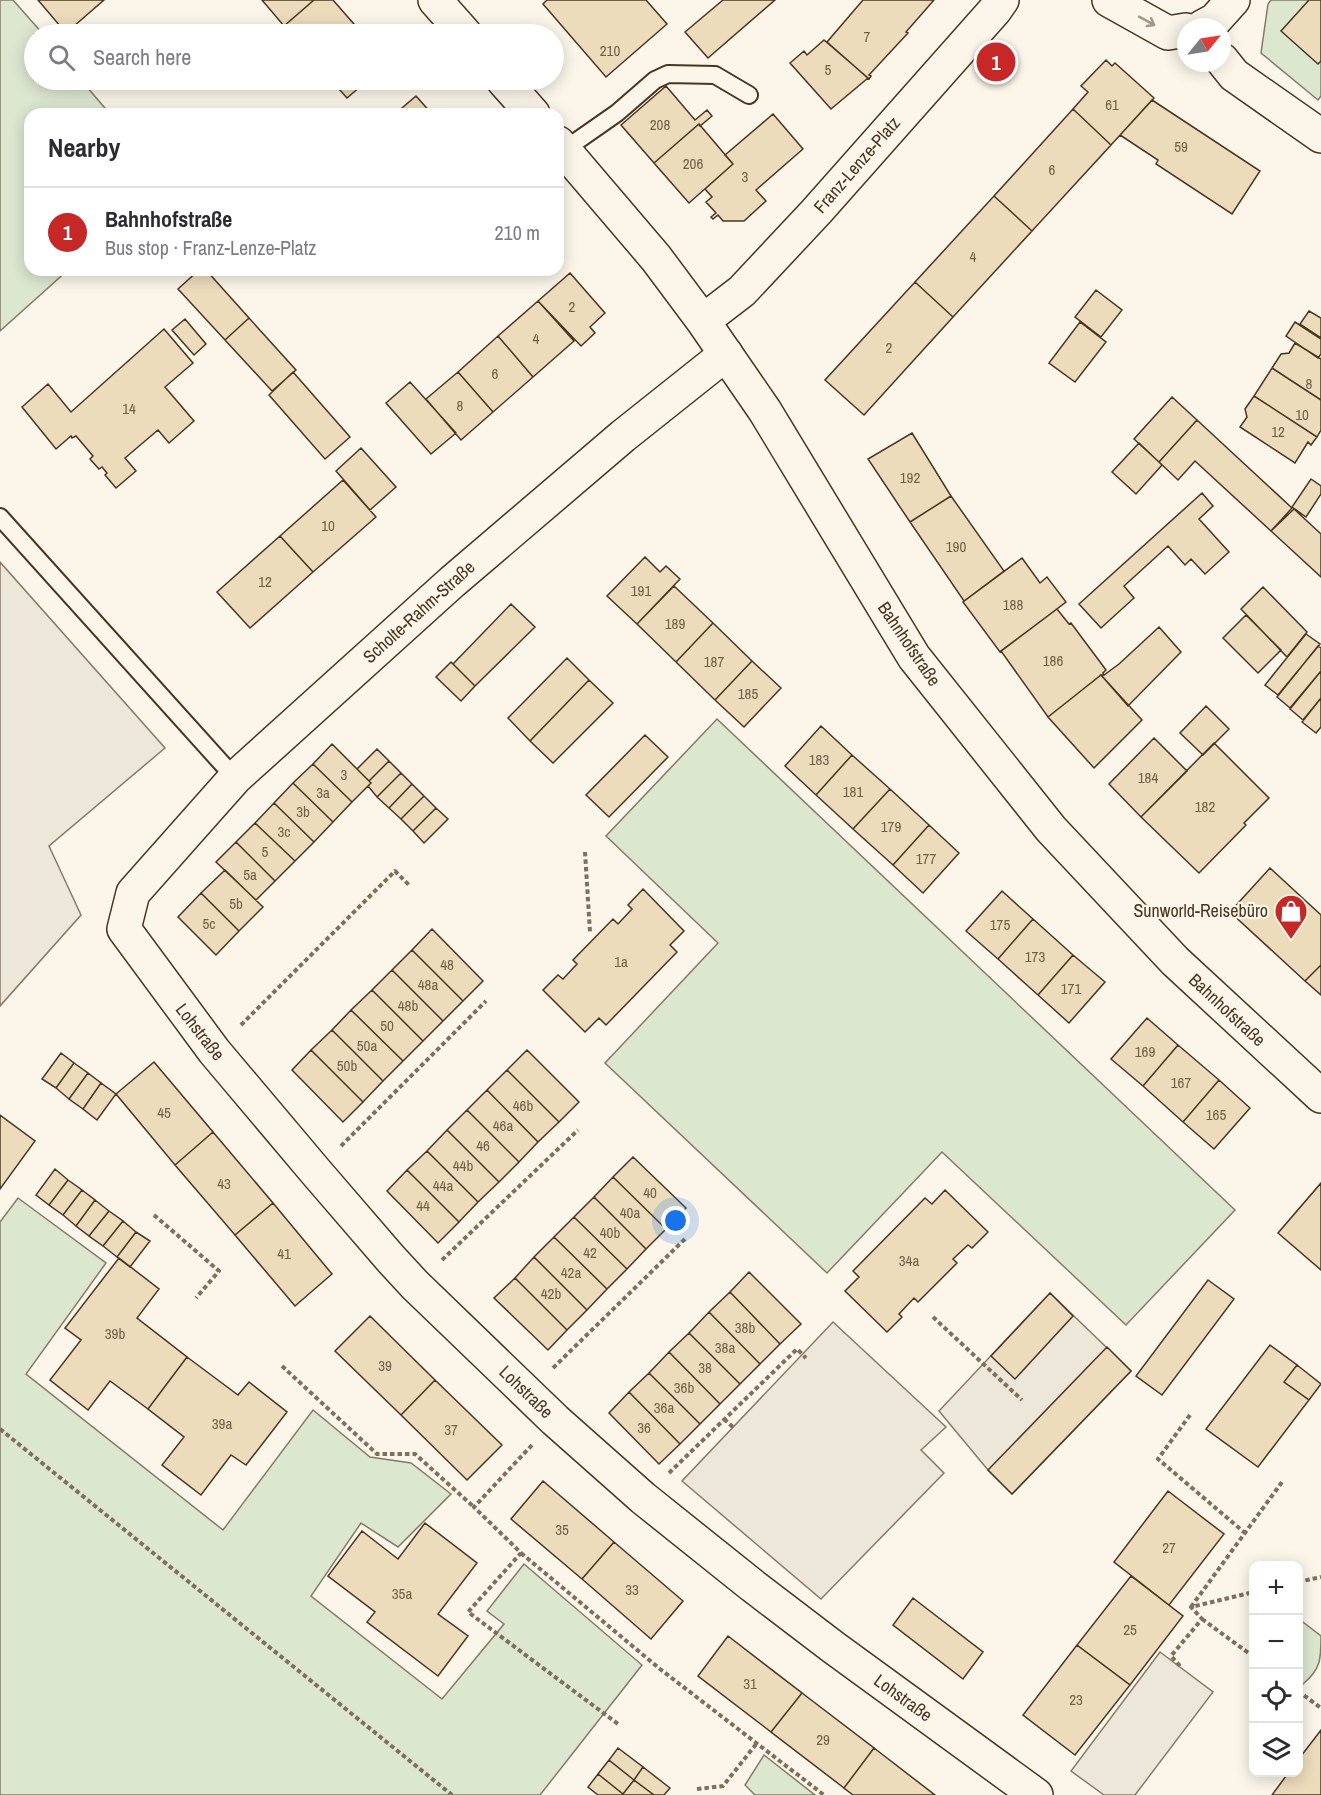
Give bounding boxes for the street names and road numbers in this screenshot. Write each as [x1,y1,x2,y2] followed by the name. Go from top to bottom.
[808,111,906,218] street label: Franz-Lenze-Platz
[357,555,480,669] street label: Scholte-Rahm-Straße
[872,597,947,691] street label: Bahnhofstraße
[1183,967,1271,1052] street label: Bahnhofstraße
[170,998,231,1066] street label: Lohstraße
[494,1360,559,1424] street label: Lohstraße
[869,1668,938,1727] street label: Lohstraße

